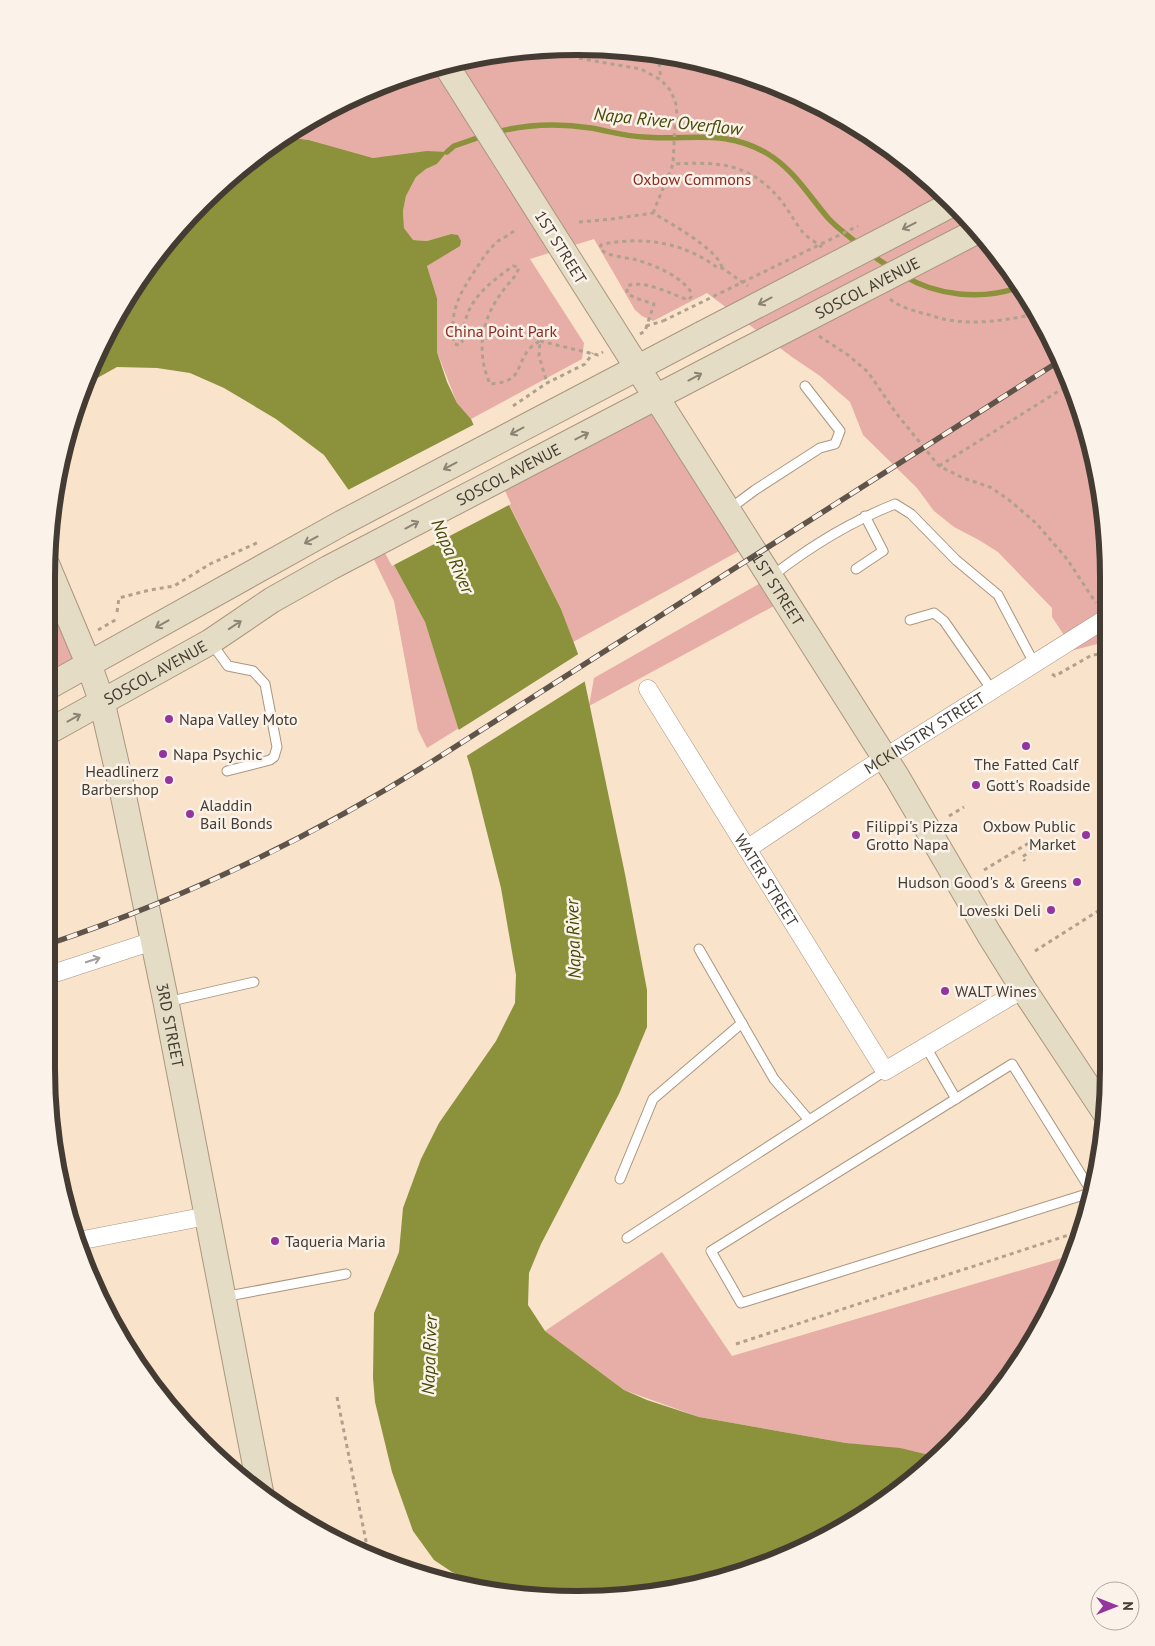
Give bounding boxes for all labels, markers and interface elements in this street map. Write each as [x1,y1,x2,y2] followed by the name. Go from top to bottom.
[593,102,745,140] water label: Napa River Overflow
[633,169,752,189] park label: Oxbow Commons
[531,207,591,287] street label: 1ST STREET
[901,221,916,231] one-way arrow
[811,252,923,323] street label: SOSCOL AVENUE
[757,296,772,306] one-way arrow
[445,321,557,341] park label: China Point Park
[687,372,702,382] one-way arrow
[509,426,524,436] one-way arrow
[574,431,589,440] one-way arrow
[453,439,564,510] street label: SOSCOL AVENUE
[443,462,458,471] one-way arrow
[426,515,480,598] water label: Napa River
[404,520,419,530] one-way arrow
[304,536,319,545] one-way arrow
[747,549,809,629] street label: 1ST STREET
[155,620,169,630] one-way arrow
[228,620,242,630] one-way arrow
[100,636,210,709] street label: SOSCOL AVENUE
[860,687,988,778] street label: MCKINSTRY STREET
[179,709,298,729] place label: Napa Valley Moto
[67,712,81,722] one-way arrow
[163,713,175,725] marker: Napa Valley Moto
[1020,740,1032,752] marker: The Fatted Calf
[173,744,262,764] place label: Napa Psychic
[157,748,169,760] marker: Napa Psychic
[974,754,1079,774] place label: The Fatted Calf
[81,761,159,799] place label: Headlinerz Barbershop
[163,774,175,786] marker: Headlinerz Barbershop
[986,775,1090,795] place label: Gott's Roadside
[970,779,982,791] marker: Gott's Roadside
[200,795,273,833] place label: Aladdin Bail Bonds
[184,808,196,820] marker: Aladdin Bail Bonds
[866,816,958,854] place label: Filippi's Pizza Grotto Napa
[983,816,1077,854] place label: Oxbow Public Market
[850,829,862,841] marker: Filippi's Pizza Grotto Napa
[1080,829,1092,841] marker: Oxbow Public Market
[730,830,803,930] street label: WATER STREET
[898,872,1067,892] place label: Hudson Good's & Greens
[1071,876,1083,888] marker: Hudson Good's & Greens
[560,898,586,979] water label: Napa River
[959,900,1041,920] place label: Loveski Deli
[1045,904,1057,916] marker: Loveski Deli
[84,955,100,965] one-way arrow
[152,981,188,1069] street label: 3RD STREET
[955,981,1037,1001] place label: WALT Wines
[939,985,951,997] marker: WALT Wines
[285,1231,386,1251] place label: Taqueria Maria
[269,1235,281,1247] marker: Taqueria Maria
[416,1314,442,1395] water label: Napa River
[1090,1581,1140,1631] north arrow
[1119,1601,1137,1611] text: N

